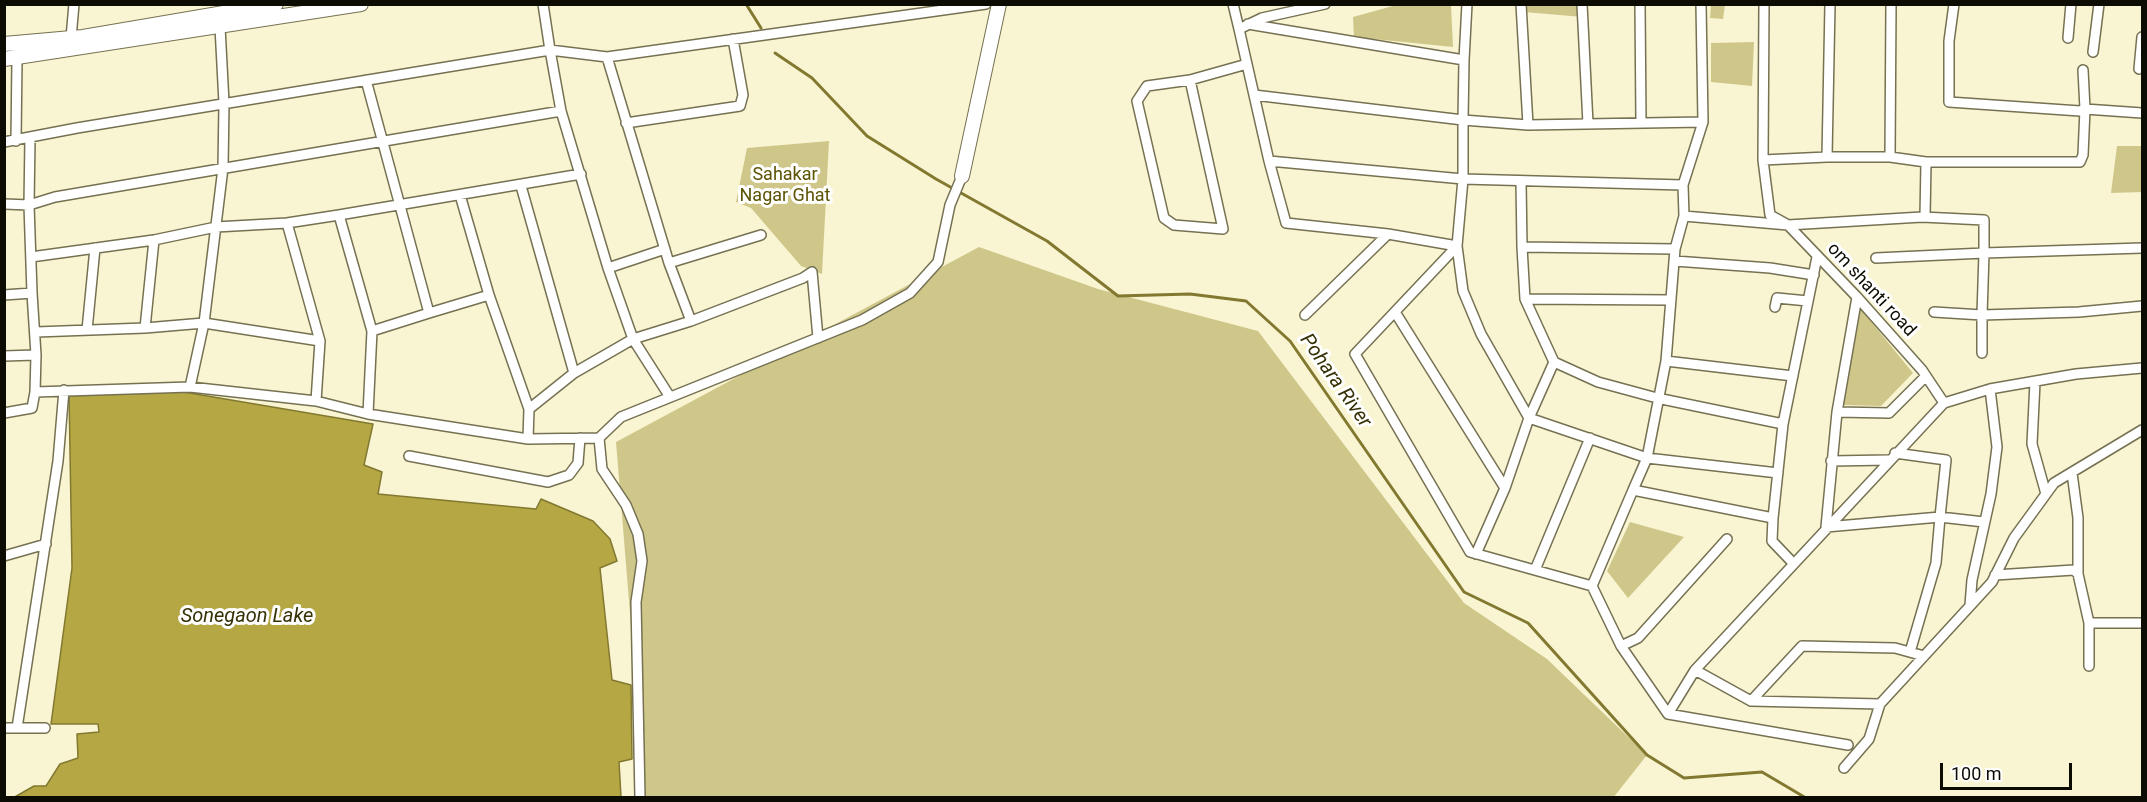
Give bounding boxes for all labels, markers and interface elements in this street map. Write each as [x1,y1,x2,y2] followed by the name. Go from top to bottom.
[740,164,830,207] park label: Sahakar Nagar Ghat
[1822,239,1920,341] street label: om shanti road
[1294,330,1376,432] water label: Pohara River
[181,605,313,629] water label: Sonegaon Lake
[1943,751,2075,789] scale bar
[1951,763,2002,784] text: 100 m

